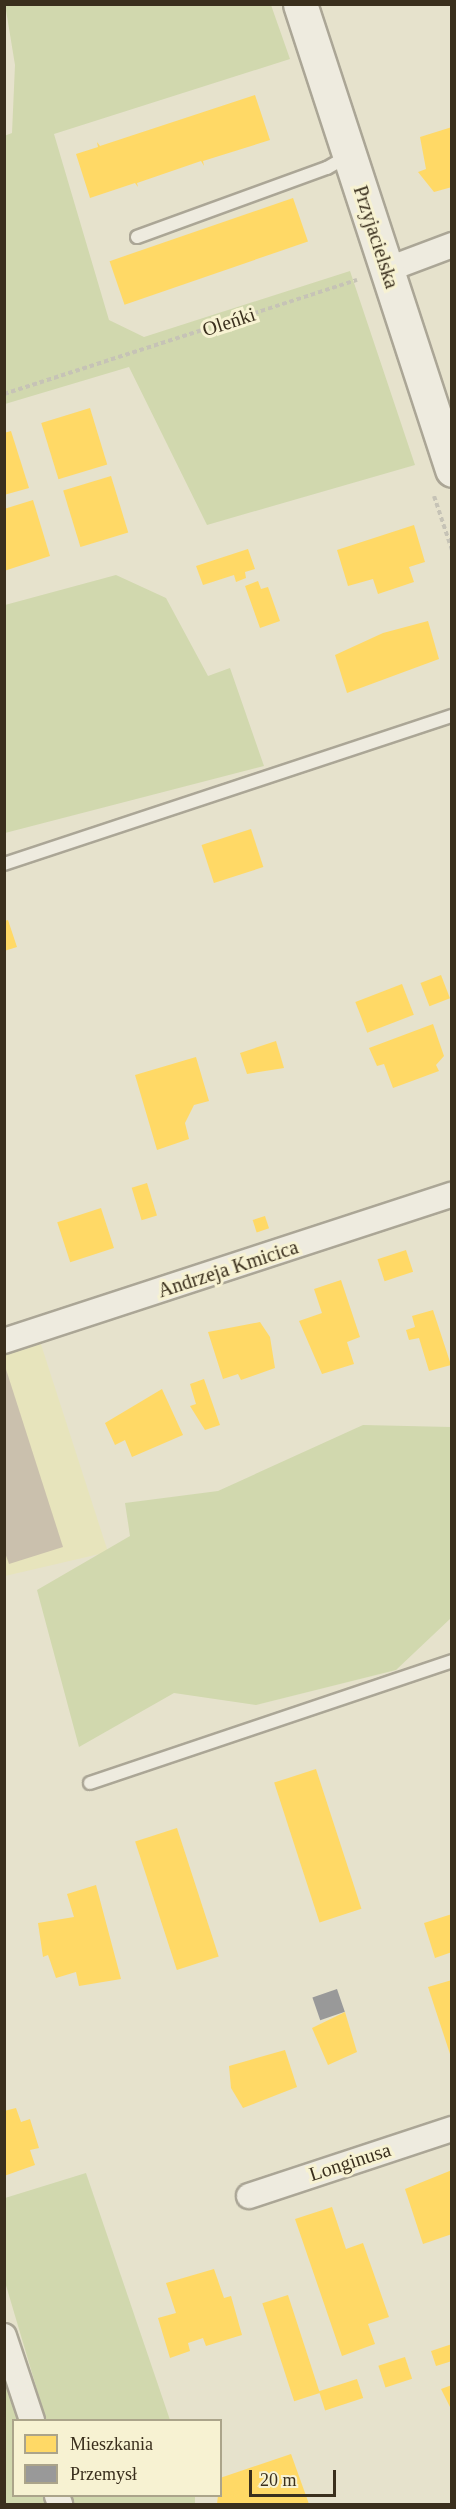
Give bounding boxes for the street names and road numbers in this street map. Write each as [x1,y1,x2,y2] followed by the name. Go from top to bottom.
[348,183,404,291] street label: Przyjacielska
[199,302,259,342] street label: Oleńki
[155,1235,301,1303] street label: Andrzeja Kmicica
[306,2138,394,2186] street label: Longinusa

